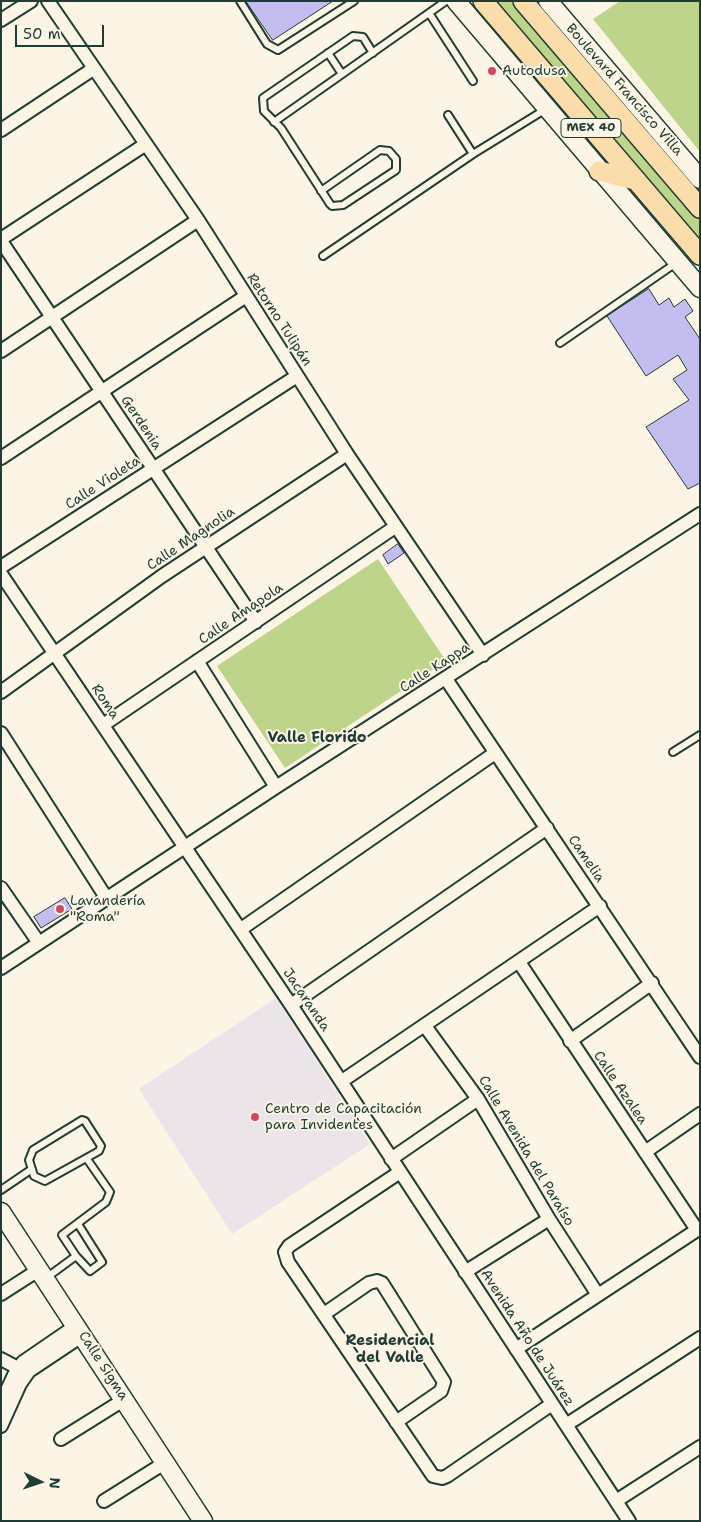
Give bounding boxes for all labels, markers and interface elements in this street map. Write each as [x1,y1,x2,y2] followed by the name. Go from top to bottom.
[18,15,106,47] scale bar
[562,20,686,160] street label: Boulevard Francisco Villa
[23,24,61,44] text: 50 m
[502,63,566,79] place label: Autodusa
[486,65,498,77] marker: Autodusa
[561,119,621,138] road number: MEX 40
[243,270,315,370] street label: Retorno Tulipán
[117,393,165,453] street label: Gerdenia
[62,453,144,513] street label: Calle Violeta
[144,503,238,575] street label: Calle Magnolia
[196,580,286,648] street label: Calle Amapola
[397,639,473,697] street label: Calle Kappa
[87,681,123,723] street label: Roma
[267,729,367,747] district label: Valle Florido
[564,832,608,886] street label: Camelia
[70,893,145,926] place label: Lavandería "Roma"
[54,903,66,915] marker: Lavandería "Roma"
[279,965,333,1035] street label: Jacaranda
[589,1048,651,1128] street label: Calle Azalea
[474,1073,578,1229] street label: Calle Avenida del Paraíso
[265,1101,422,1134] place label: Centro de Capacitación para Invidentes
[249,1111,261,1123] marker: Centro de Capacitación para Invidentes
[476,1266,578,1410] street label: Avenida Año de Juárez
[74,1328,132,1404] street label: Calle Sigma
[345,1332,435,1367] district label: Residencial del Valle
[15,1457,65,1507] north arrow
[46,1477,64,1489] text: N

